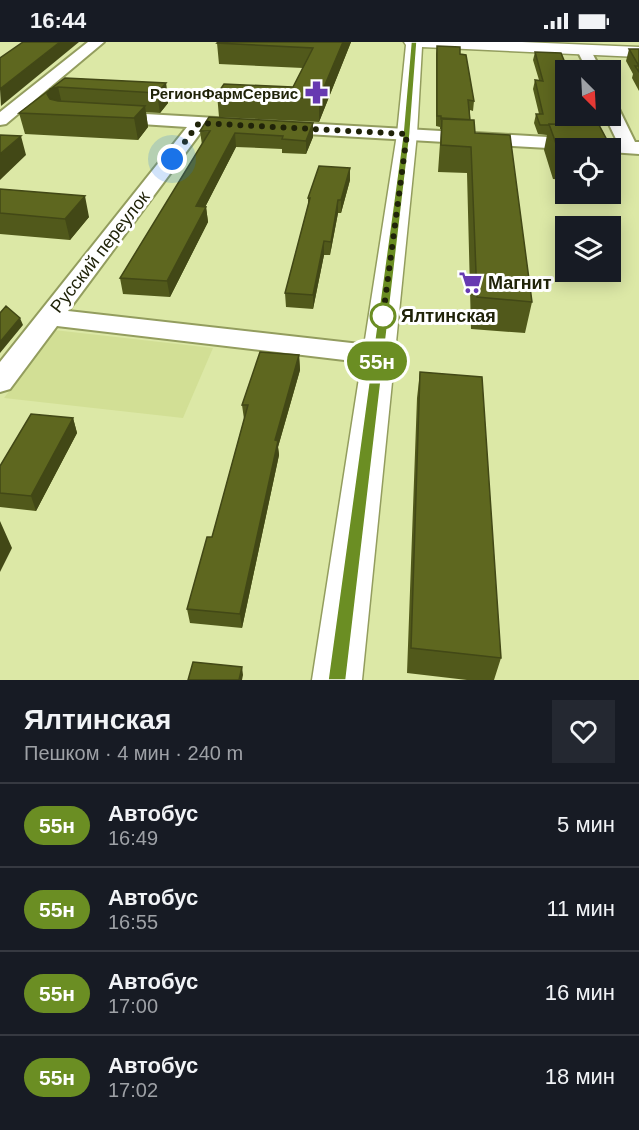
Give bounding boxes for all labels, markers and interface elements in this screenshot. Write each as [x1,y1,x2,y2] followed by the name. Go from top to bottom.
[30,8,86,33] text: 16:44
[555,60,621,126] north arrow
[555,60,621,282] map controls
[303,80,329,106] pharmacy icon: РегионФармСервис
[150,85,298,102] place label: РегионФармСервис
[555,138,621,204] button: locate
[157,144,187,174] your location
[46,187,154,317] street label: Русский переулок
[555,216,621,282] button: layers
[457,270,483,296] supermarket icon: Магнит
[488,273,552,293] place label: Магнит
[370,303,396,329] marker: Ялтинская
[401,306,496,326] place label: Ялтинская
[342,342,412,380] line badge: 55н
[359,350,395,373] text: 55н
[552,700,615,763] button: heart
[24,704,171,735] text: Ялтинская
[24,742,243,764] text: Пешком · 4 мин · 240 m
[108,801,198,826] text: Автобус
[557,812,615,837] text: 5 мин
[39,814,75,837] text: 55н
[108,827,158,849] text: 16:49
[108,885,198,910] text: Автобус
[546,896,615,921] text: 11 мин
[39,898,75,921] text: 55н
[108,911,158,933] text: 16:55
[108,969,198,994] text: Автобус
[545,980,615,1005] text: 16 мин
[39,982,75,1005] text: 55н
[108,995,158,1017] text: 17:00
[108,1053,198,1078] text: Автобус
[545,1064,615,1089] text: 18 мин
[39,1066,75,1089] text: 55н
[108,1079,158,1101] text: 17:02

